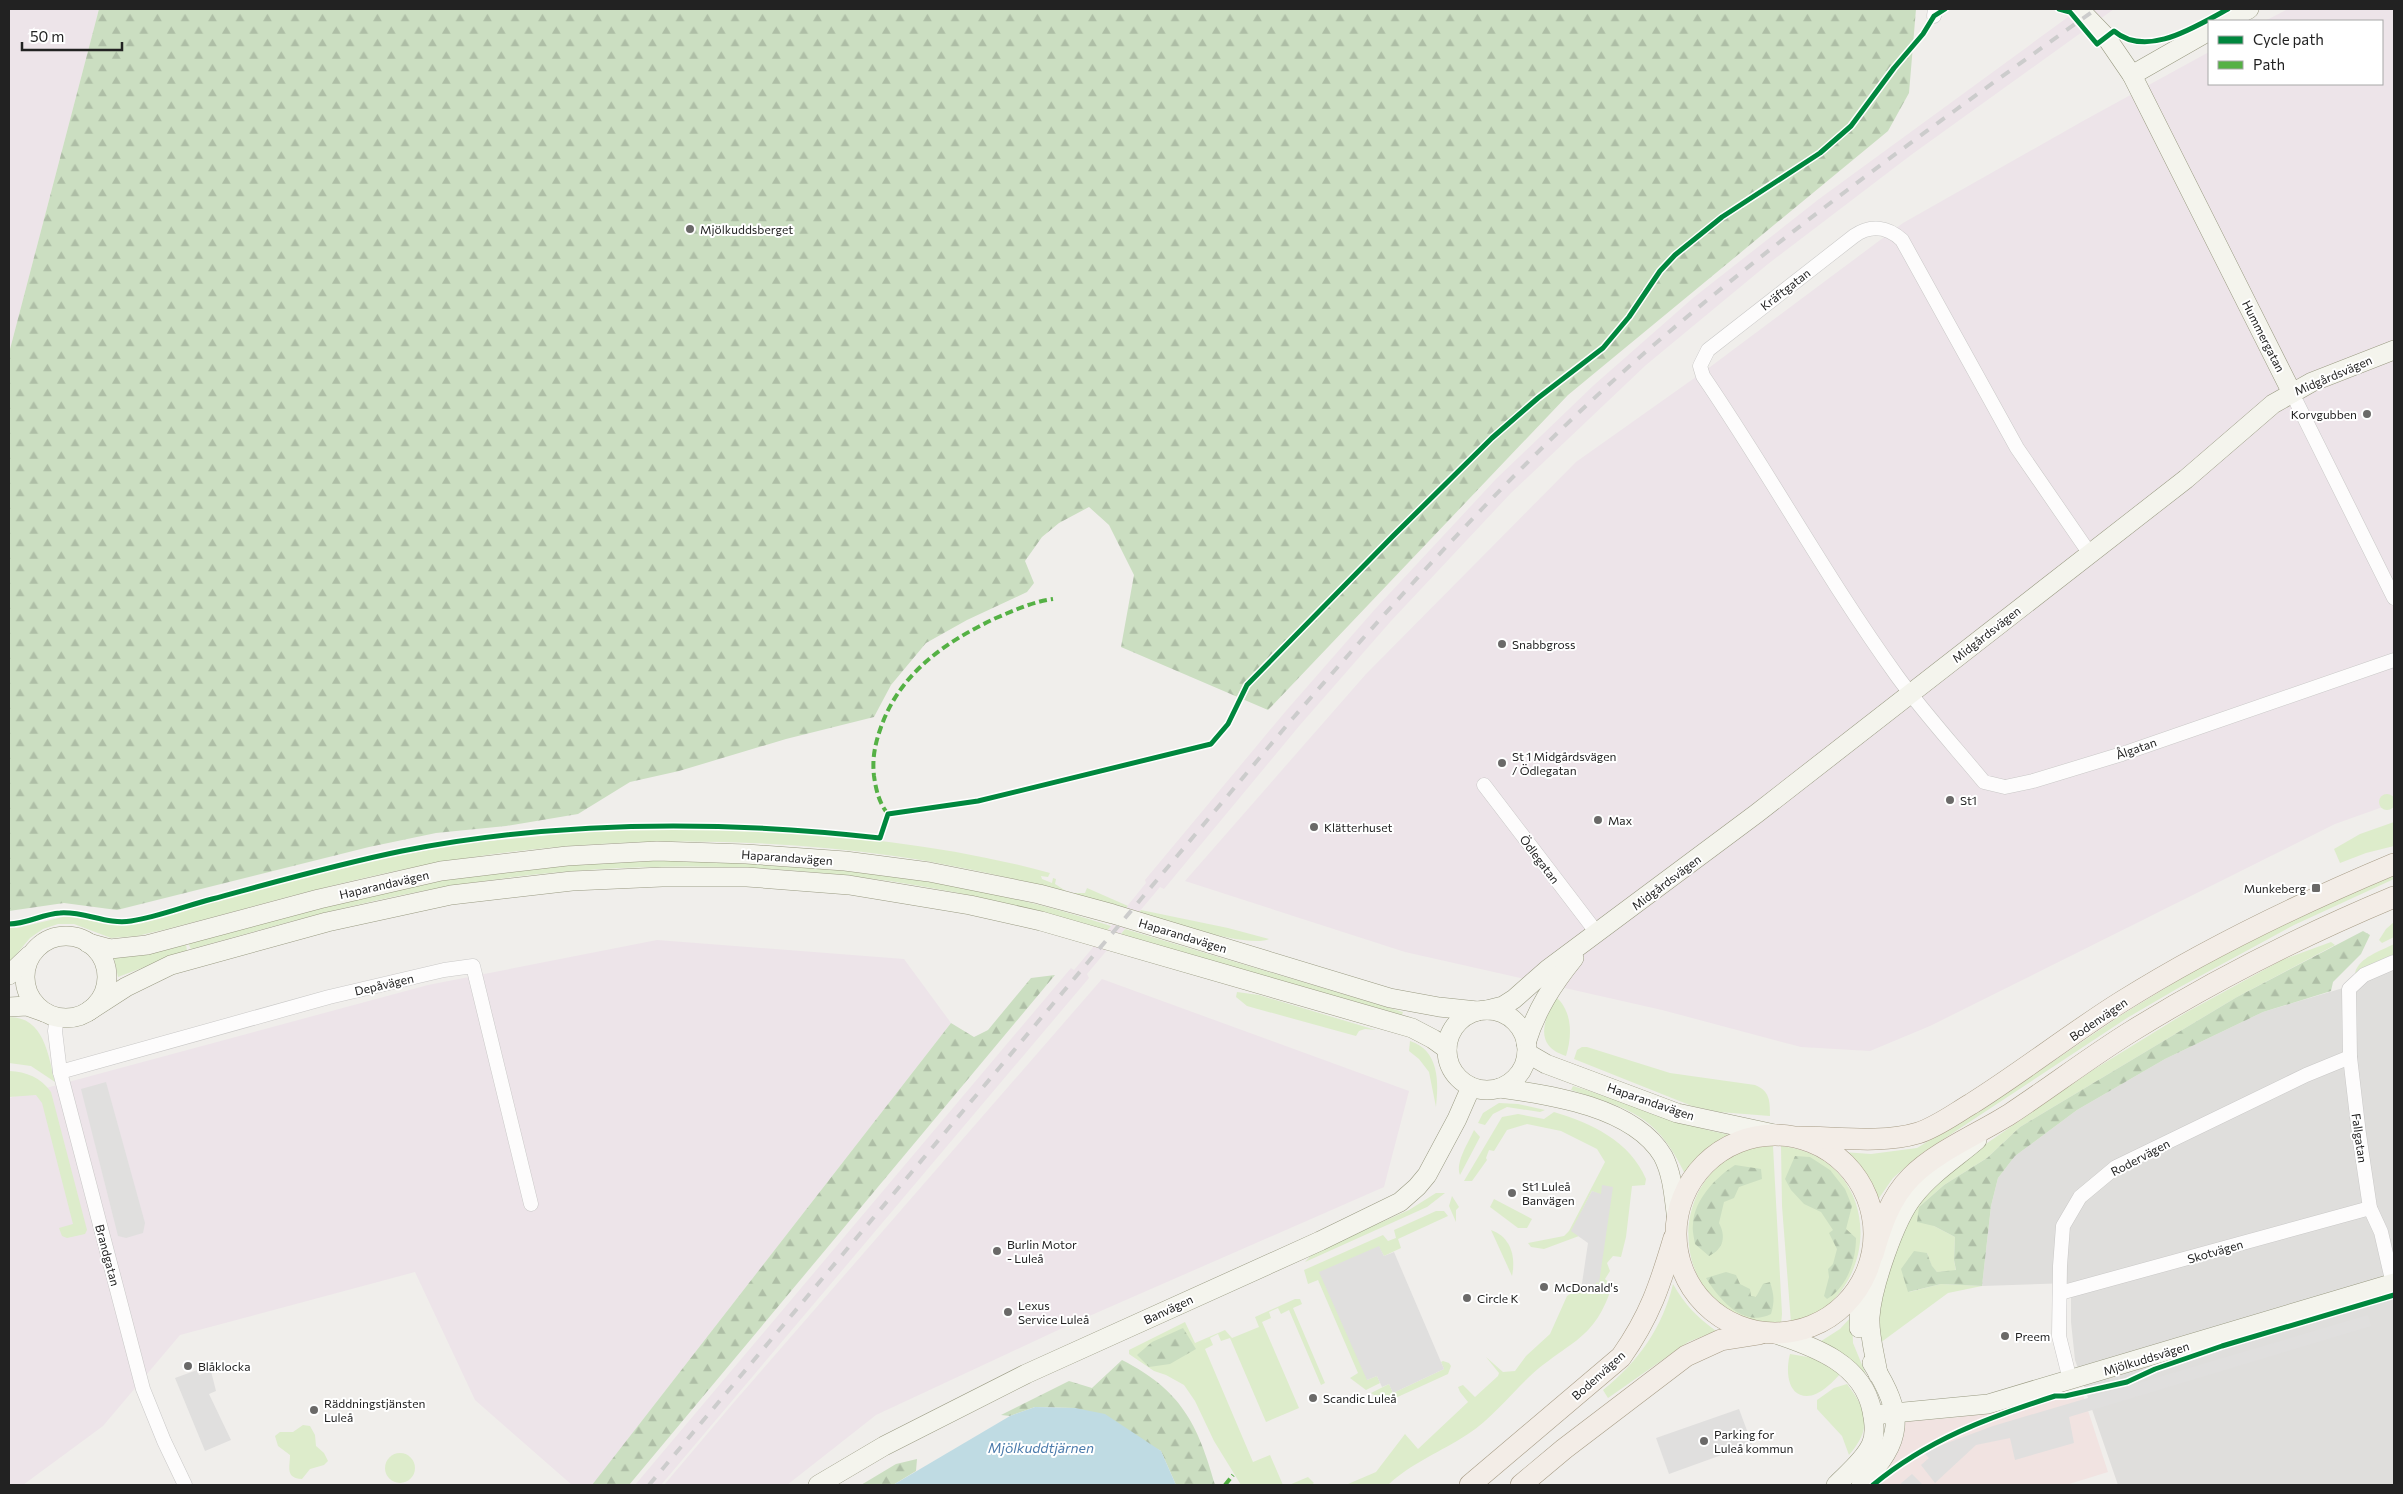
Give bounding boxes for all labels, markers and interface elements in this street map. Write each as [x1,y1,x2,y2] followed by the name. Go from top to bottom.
[22,20,122,52] scale bar
[2208,20,2383,85] legend
[30,27,64,45] text: 50 m
[2253,30,2324,48] text: Cycle path
[2253,55,2285,73] text: Path
[700,222,793,236] place label: Mjölkuddsberget
[684,223,696,235] marker: Mjölkuddsberget
[1757,265,1813,313] street label: Kräftgatan
[2240,298,2288,374] street label: Hummergatan
[2292,352,2374,398] street label: Midgårdsvägen
[2291,407,2357,421] place label: Korvgubben
[2361,408,2373,420] marker: Korvgubben
[1949,603,2023,665] street label: Midgårdsvägen
[1512,637,1575,651] place label: Snabbgross
[1496,638,1508,650] marker: Snabbgross
[2114,735,2158,761] street label: Ålgatan
[1512,749,1616,777] place label: St 1 Midgårdsvägen / Ödlegatan
[1496,757,1508,769] marker: St 1 Midgårdsvägen / Ödlegatan
[1960,793,1977,807] place label: St1
[1944,794,1956,806] marker: St1
[1608,813,1633,827] place label: Max
[1592,814,1604,826] marker: Max
[1324,820,1392,834] place label: Klätterhuset
[1308,821,1320,833] marker: Klätterhuset
[1517,832,1563,886] street label: Ödlegatan
[741,847,833,867] street label: Haparandavägen
[1629,851,1703,913] street label: Midgårdsvägen
[338,867,430,901] street label: Haparandavägen
[2244,881,2306,895] place label: Munkeberg
[2310,882,2322,894] marker: Munkeberg
[1137,915,1229,955] street label: Haparandavägen
[353,970,415,998] street label: Depåvägen
[2066,995,2130,1043] street label: Bodenvägen
[1606,1080,1696,1122] street label: Haparandavägen
[2350,1112,2370,1164] street label: Fallgatan
[2108,1136,2172,1178] street label: Rodervägen
[1522,1179,1575,1207] place label: St1 Luleå Banvägen
[1506,1187,1518,1199] marker: St1 Luleå Banvägen
[93,1223,123,1287] street label: Brandgatan
[2186,1236,2244,1266] street label: Skotvägen
[1007,1237,1077,1265] place label: Burlin Motor - Luleå
[991,1245,1003,1257] marker: Burlin Motor - Luleå
[1554,1280,1618,1294] place label: McDonald's
[1538,1281,1550,1293] marker: McDonald's
[1477,1291,1519,1305] place label: Circle K
[1141,1292,1195,1326] street label: Banvägen
[1461,1292,1473,1304] marker: Circle K
[1018,1298,1089,1326] place label: Lexus Service Luleå
[1002,1306,1014,1318] marker: Lexus Service Luleå
[2015,1329,2050,1343] place label: Preem
[1999,1330,2011,1342] marker: Preem
[2101,1338,2191,1378] street label: Mjölkuddsvägen
[1569,1347,1627,1403] street label: Bodenvägen
[198,1359,250,1373] place label: Blåklocka
[182,1360,194,1372] marker: Blåklocka
[1323,1391,1397,1405] place label: Scandic Luleå
[1307,1392,1319,1404] marker: Scandic Luleå
[324,1396,425,1424] place label: Räddningstjänsten Luleå
[308,1404,320,1416] marker: Räddningstjänsten Luleå
[1714,1427,1793,1455] place label: Parking for Luleå kommun
[1698,1435,1710,1447] marker: Parking for Luleå kommun
[988,1439,1094,1456] water label: Mjölkuddtjärnen

